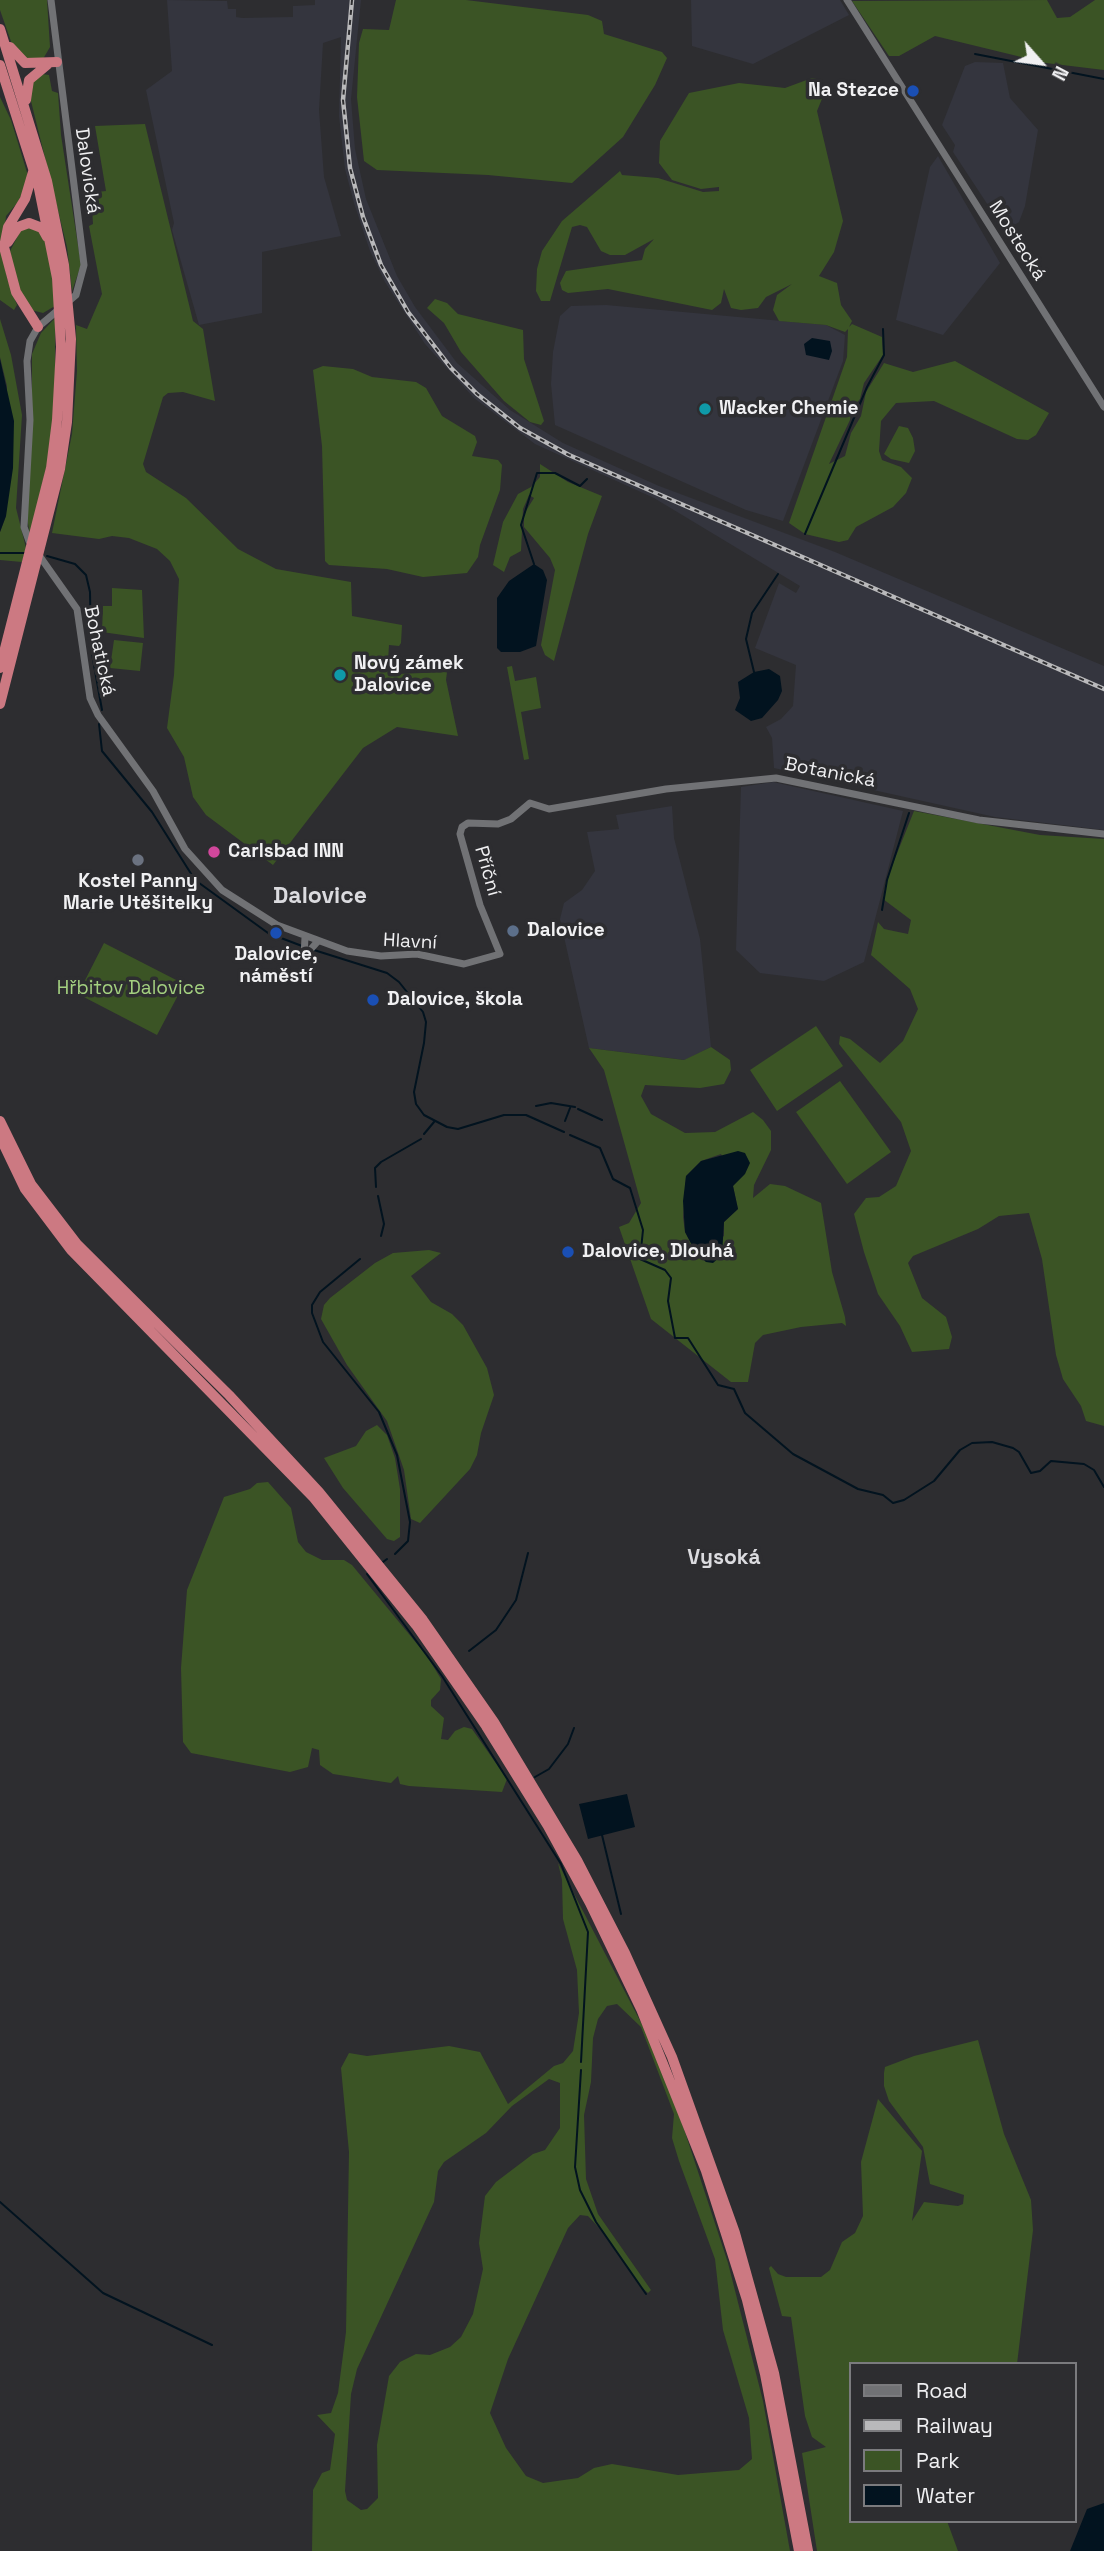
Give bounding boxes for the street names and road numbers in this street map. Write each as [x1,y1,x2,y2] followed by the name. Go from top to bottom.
[70,126,104,216] street label: Dalovická
[984,197,1050,285] street label: Mostecká
[78,604,120,698] street label: Bohatická
[783,753,877,793] street label: Botanická
[469,843,505,899] street label: Příční
[382,929,438,955] street label: Hlavní

